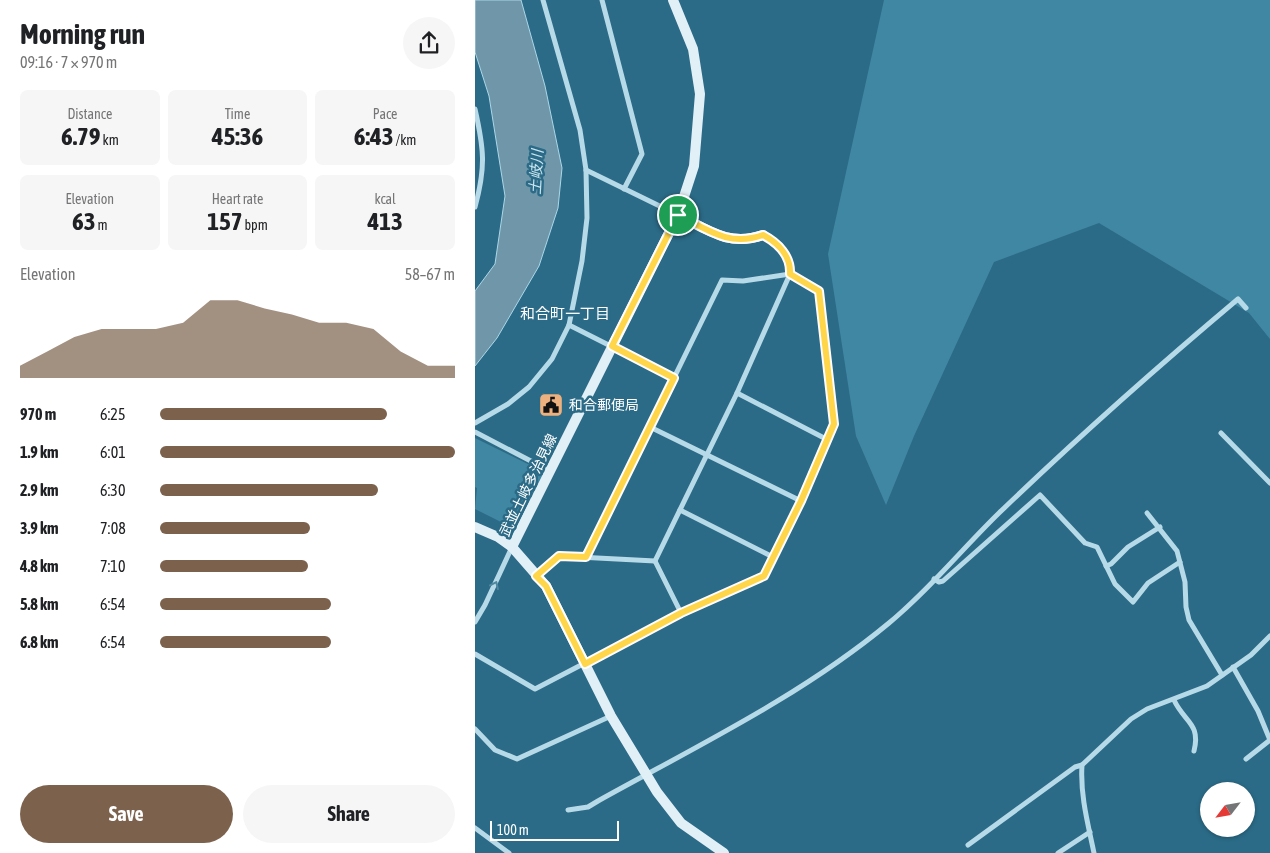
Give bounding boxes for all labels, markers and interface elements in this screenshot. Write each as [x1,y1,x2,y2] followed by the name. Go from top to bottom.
[403,17,455,69] button: share
[20,18,145,50] text: Morning run
[20,53,117,71] text: 09:16 · 7 × 970 m
[67,106,112,122] text: Distance
[225,106,250,122] text: Time
[373,106,397,122] text: Pace
[61,122,101,150] text: 6.79
[212,122,263,150] text: 45:36
[354,122,394,150] text: 6:43
[101,132,119,148] text: km
[394,132,416,148] text: /km
[526,147,546,195] water label: 土岐川
[66,191,114,207] text: Elevation
[212,191,263,207] text: Heart rate
[375,191,396,207] text: kcal
[657,194,699,236] pin
[664,201,692,229] icon: arrive
[72,207,96,235] text: 63
[207,207,242,235] text: 157
[368,207,403,235] text: 413
[96,217,108,233] text: m
[242,217,268,233] text: bpm
[20,265,75,283] text: Elevation
[405,265,455,283] text: 58–67 m
[520,305,610,322] district label: 和合町一丁目
[538,392,564,418] public building icon: 和合郵便局
[569,397,639,413] place label: 和合郵便局
[20,405,56,423] text: 970 m
[100,405,125,423] text: 6:25
[496,431,560,539] street label: 武並土岐多治見線
[20,443,59,461] text: 1.9 km
[100,443,126,461] text: 6:01
[20,481,59,499] text: 2.9 km
[100,481,125,499] text: 6:30
[20,519,59,537] text: 3.9 km
[100,519,126,537] text: 7:08
[20,557,59,575] text: 4.8 km
[100,557,125,575] text: 7:10
[488,581,499,590] one-way arrow
[20,595,59,613] text: 5.8 km
[100,595,125,613] text: 6:54
[20,633,59,651] text: 6.8 km
[100,633,125,651] text: 6:54
[1200,782,1255,838] north arrow
[1200,782,1255,837] map controls
[20,785,233,843] button: Save
[243,785,455,843] button: Share
[490,818,619,841] scale bar
[497,822,529,838] text: 100 m

